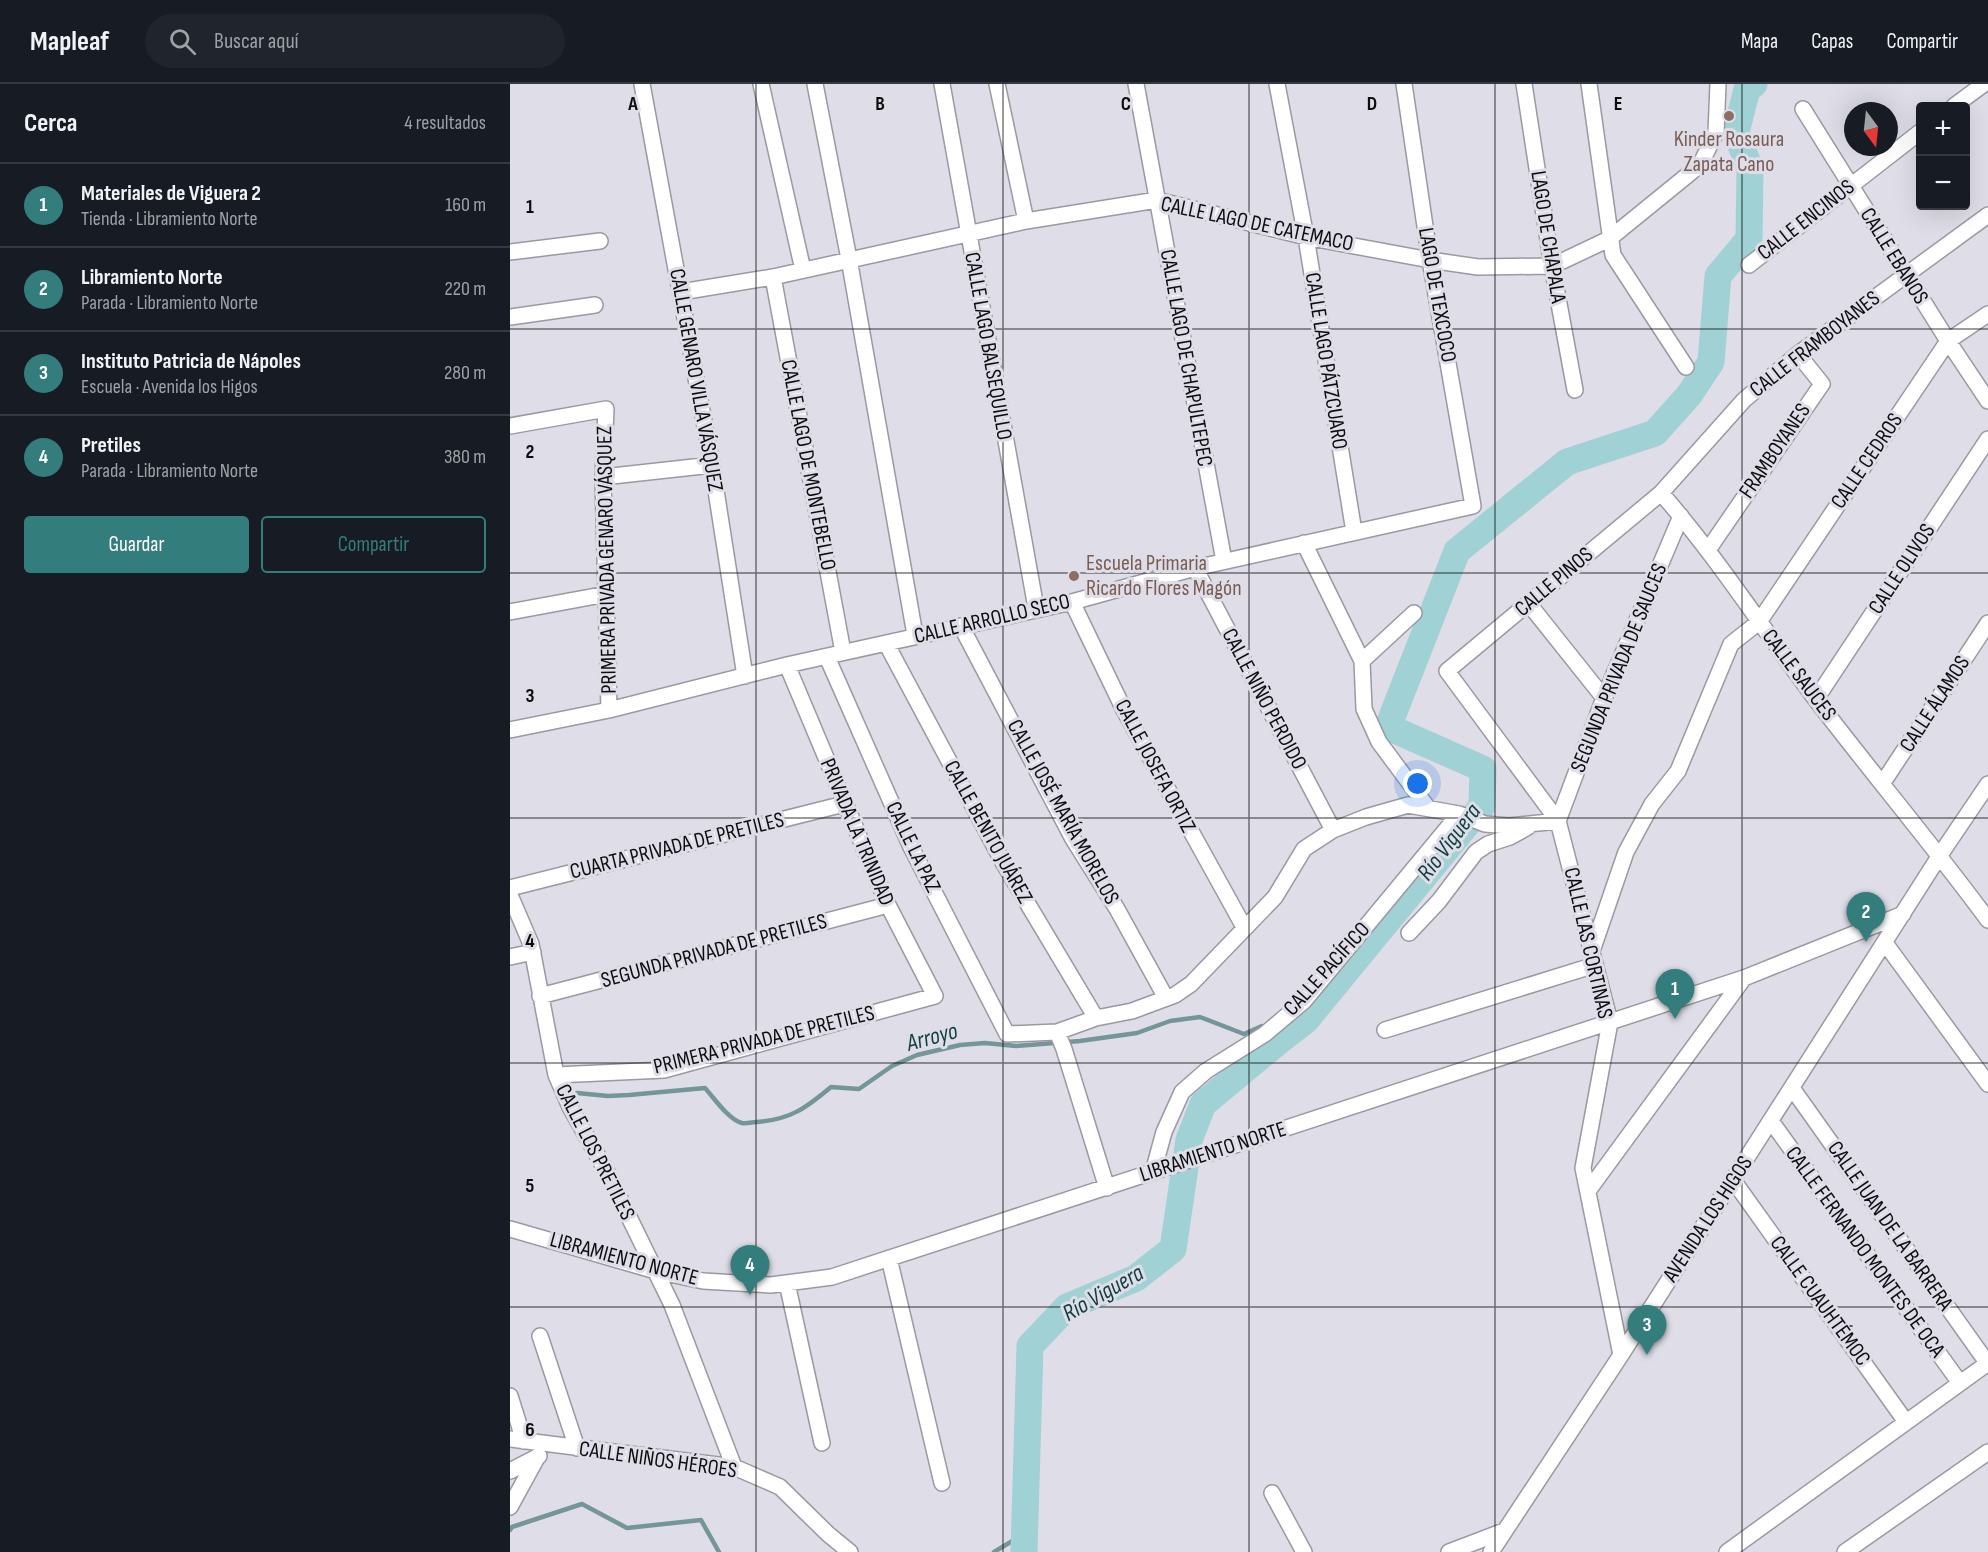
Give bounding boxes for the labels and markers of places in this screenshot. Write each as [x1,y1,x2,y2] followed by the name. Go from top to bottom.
[1722,109,1736,123] marker: Kinder Rosaura Zapata Cano
[1674,126,1784,178] place label: Kinder Rosaura Zapata Cano
[1086,550,1242,602] place label: Escuela Primaria Ricardo Flores Magón
[1067,569,1081,583] marker: Escuela Primaria Ricardo Flores Magón
[1846,892,1886,942] pin: 2
[1656,970,1694,1019] pin: 1
[730,1246,770,1295] pin: 4
[1628,1306,1666,1355] pin: 3

